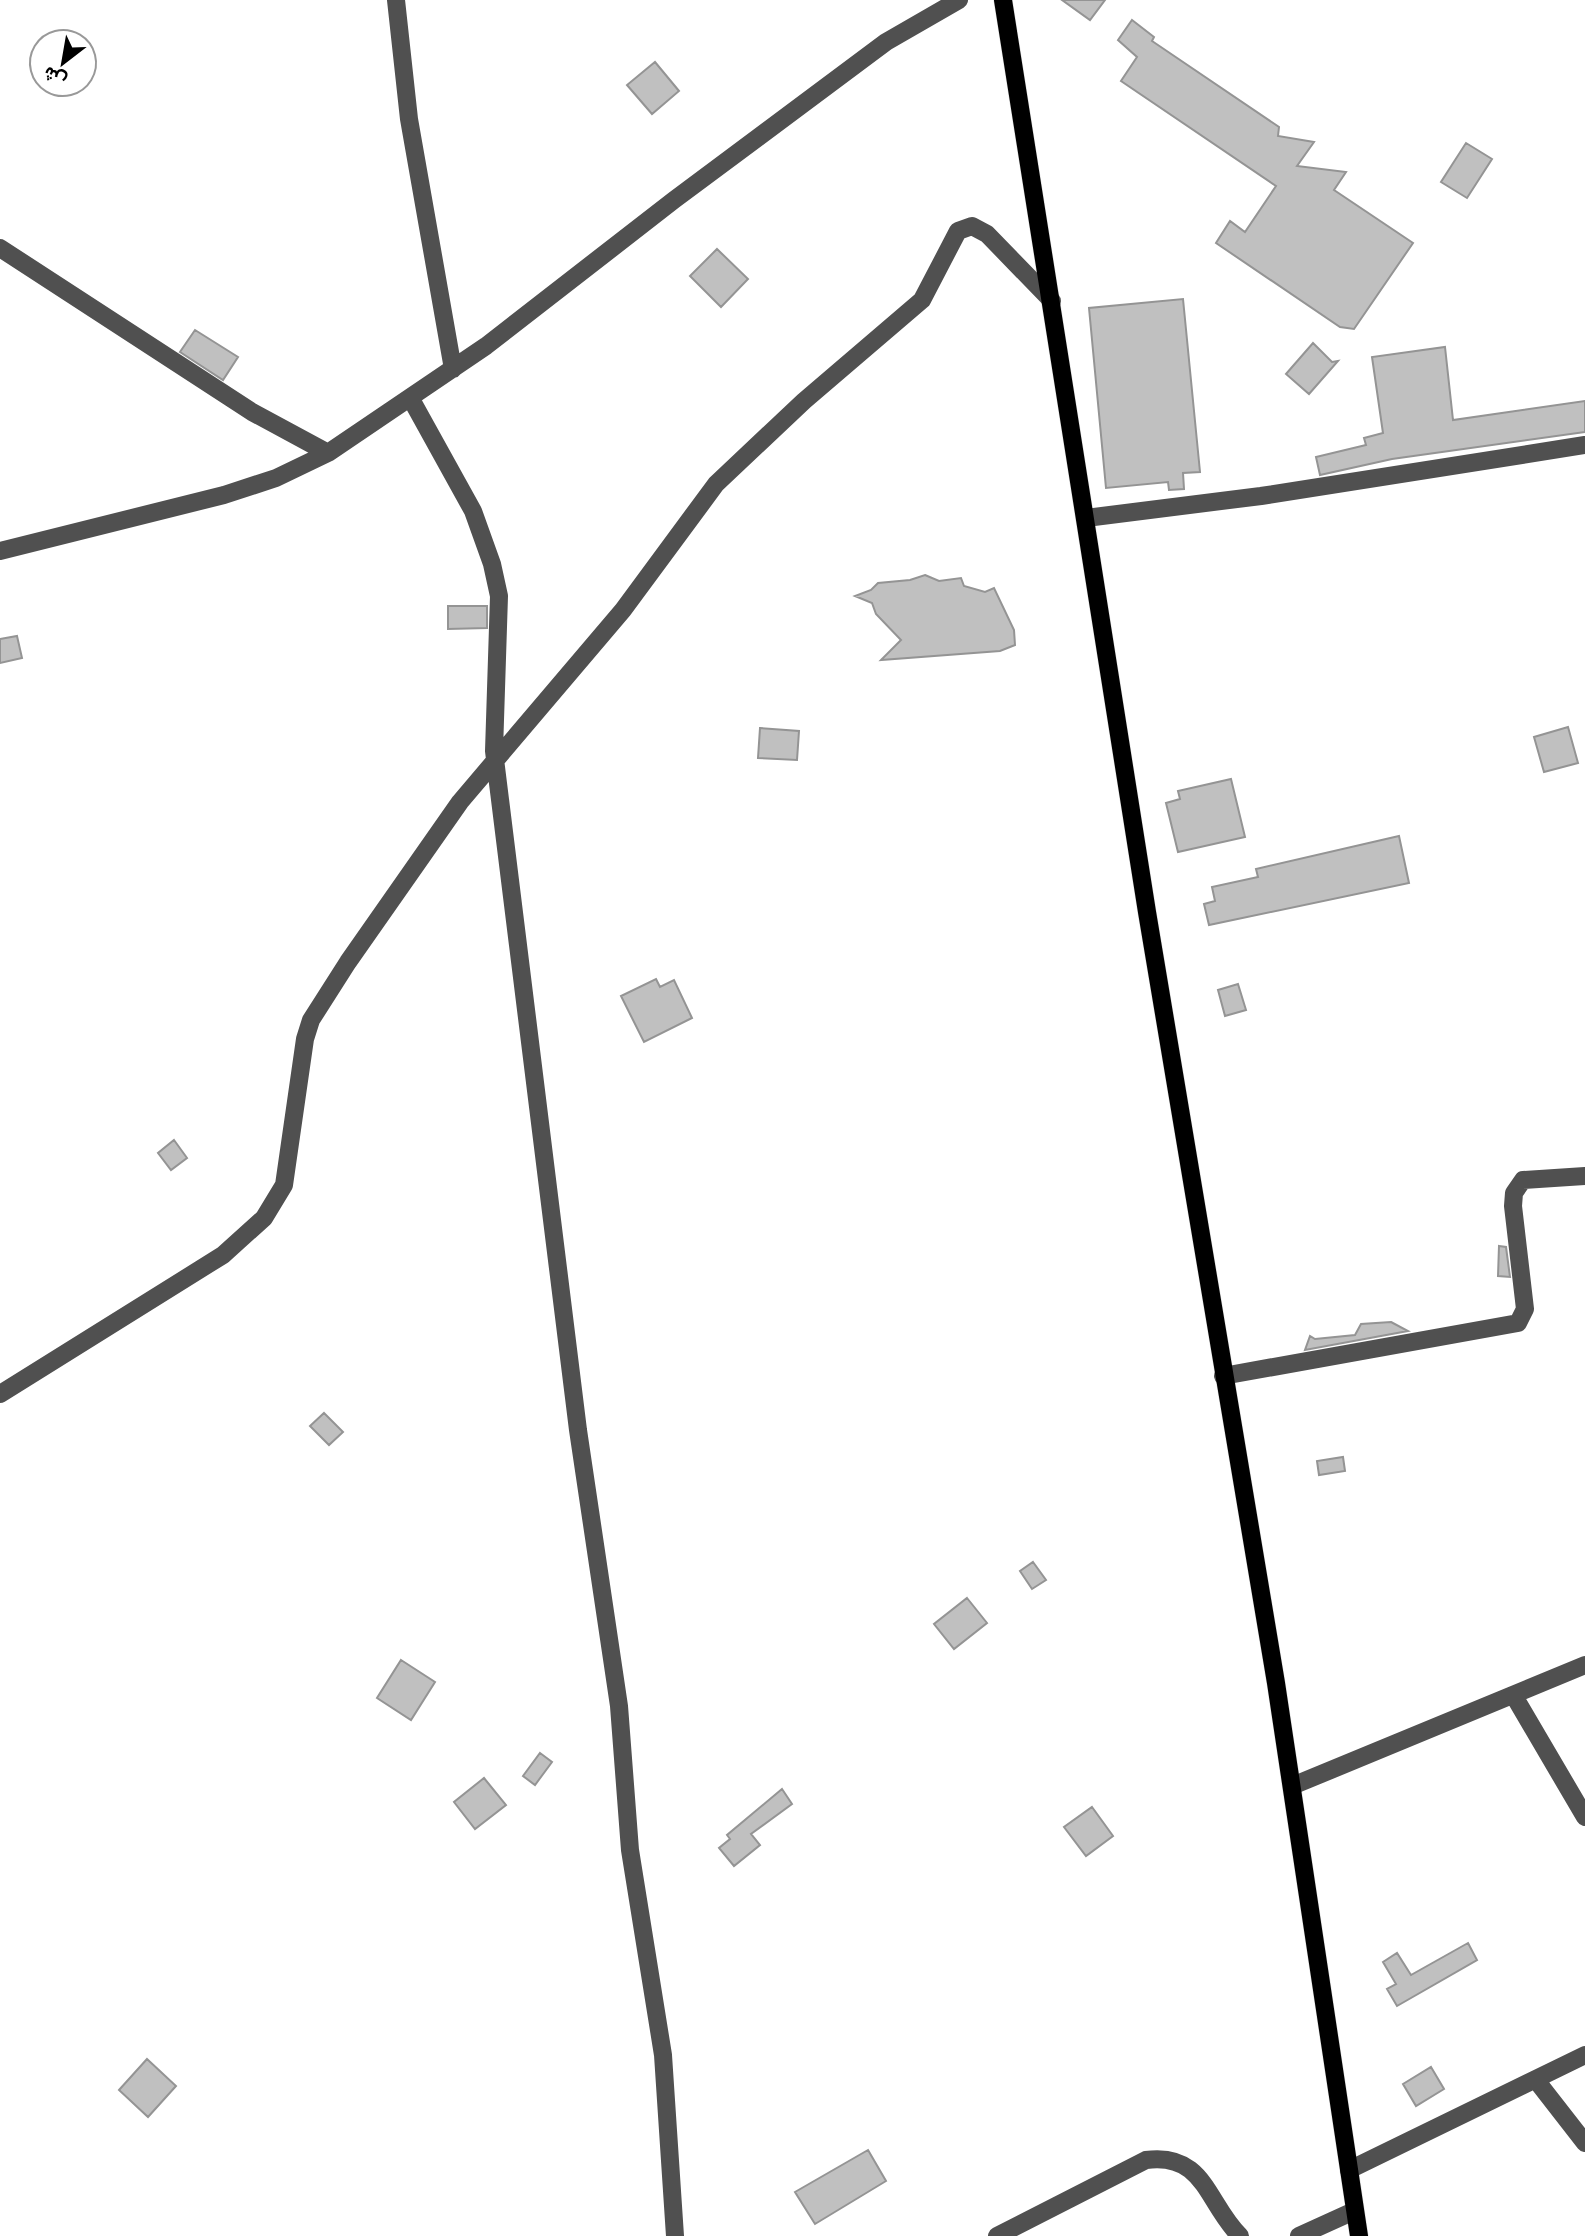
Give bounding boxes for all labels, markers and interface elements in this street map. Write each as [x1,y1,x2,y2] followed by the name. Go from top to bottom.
[28,28,98,98] north arrow
[39,60,71,93] text: ش

